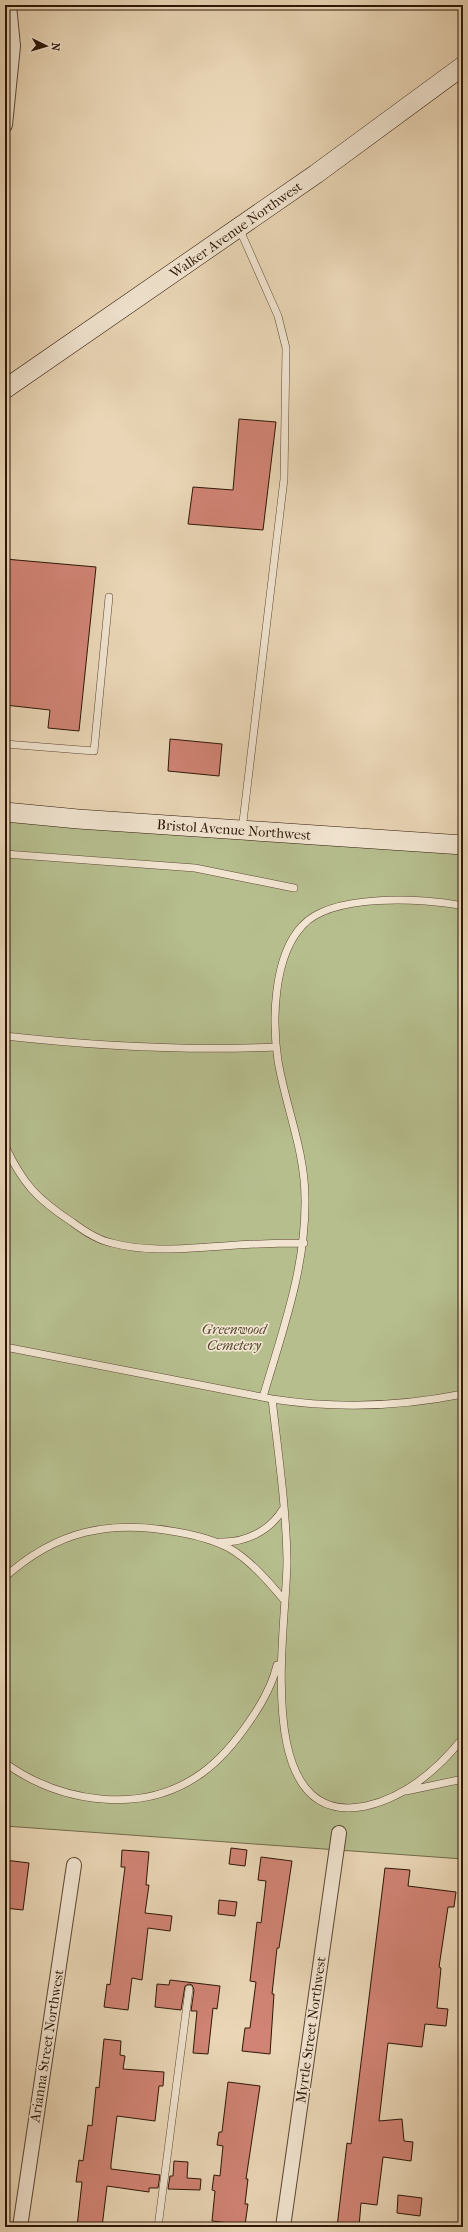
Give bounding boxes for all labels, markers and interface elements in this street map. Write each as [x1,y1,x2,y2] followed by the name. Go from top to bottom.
[26,26,66,66] north arrow
[49,42,62,52] text: N
[166,178,305,283] street label: Walker Avenue Northwest
[156,816,312,844] street label: Bristol Avenue Northwest
[202,1321,268,1354] park label: Greenwood Cemetery
[292,1956,330,2104] street label: Myrtle Street Northwest
[26,1968,67,2125] street label: Arianna Street Northwest

